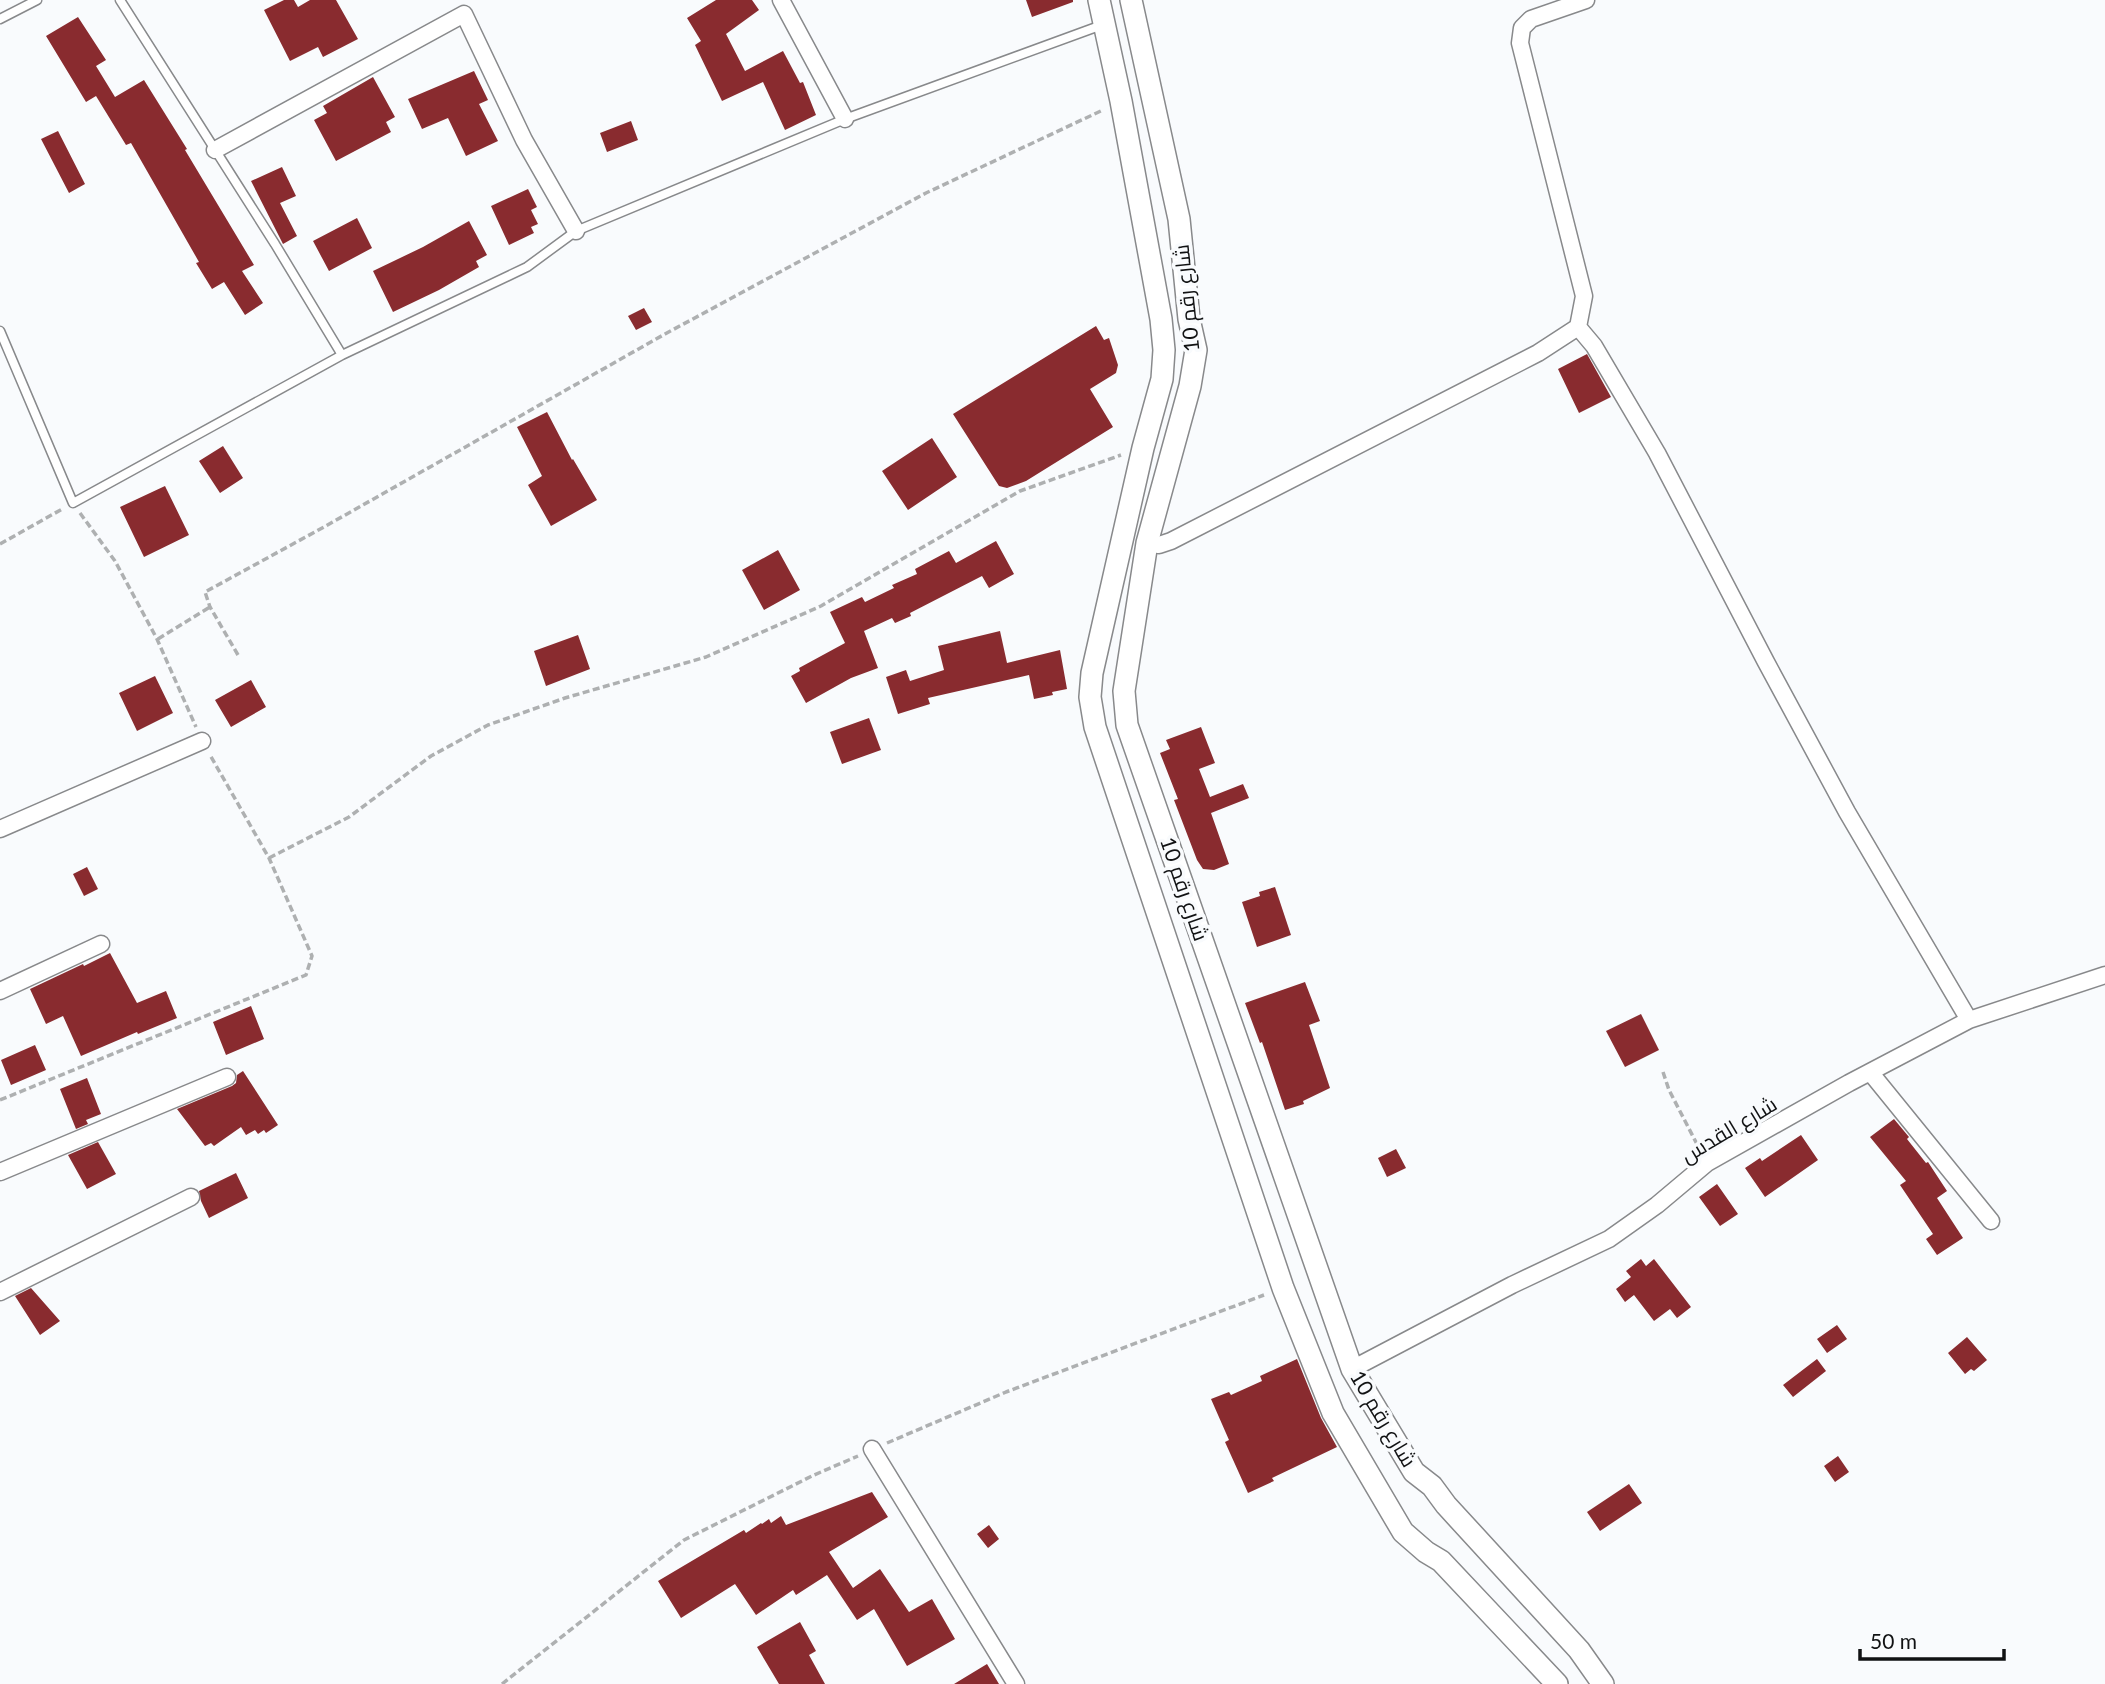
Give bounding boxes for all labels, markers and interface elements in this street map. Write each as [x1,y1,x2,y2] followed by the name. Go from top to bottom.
[1167,243,1207,353] street label: شارع رقم 10
[1153,833,1215,945] street label: شارع رقم 10
[1676,1090,1782,1170] street label: شارع القدس
[1343,1366,1423,1472] street label: شارع رقم 10
[1860,1618,2004,1662] scale bar
[1870,1628,1917,1653] text: 50 m

